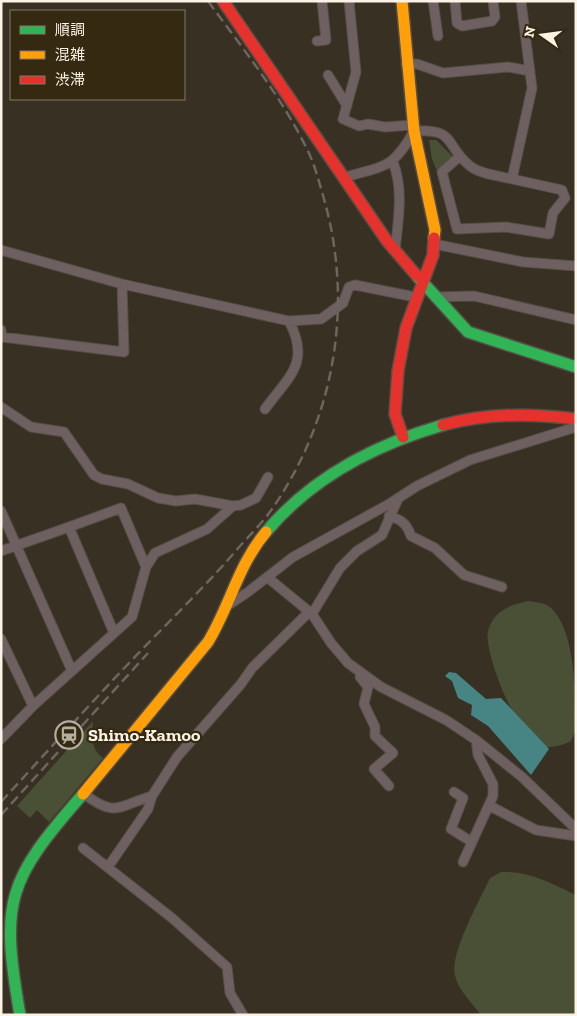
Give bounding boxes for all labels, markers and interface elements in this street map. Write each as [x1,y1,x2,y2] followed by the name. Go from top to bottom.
[10,10,185,100] legend
[517,10,567,60] north arrow
[55,21,85,39] text: 順調
[520,24,539,39] text: N
[55,46,85,64] text: 混雑
[55,71,85,89] text: 渋滞
[54,720,84,750] station icon: Shimo-Kamoo
[88,724,201,746] place label: Shimo-Kamoo

